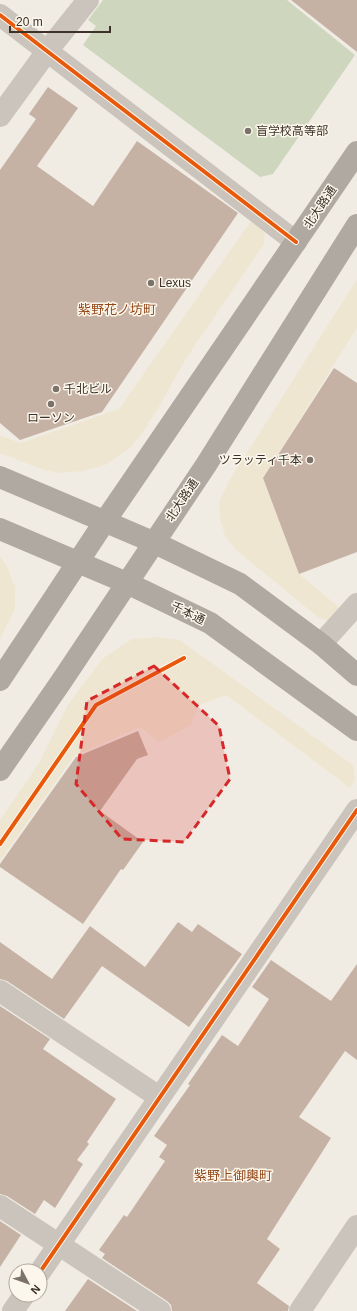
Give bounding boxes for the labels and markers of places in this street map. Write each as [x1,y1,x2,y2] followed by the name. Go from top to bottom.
[256,124,328,138] place label: 盲学校高等部
[243,126,253,136] marker: 盲学校高等部
[159,276,191,290] place label: Lexus
[146,278,156,288] marker: Lexus
[64,382,112,396] place label: 千北ビル
[51,384,61,394] marker: 千北ビル
[46,399,56,409] marker: ローソン
[27,411,75,425] place label: ローソン
[219,453,302,467] place label: ツラッティ千本
[305,455,315,465] marker: ツラッティ千本

